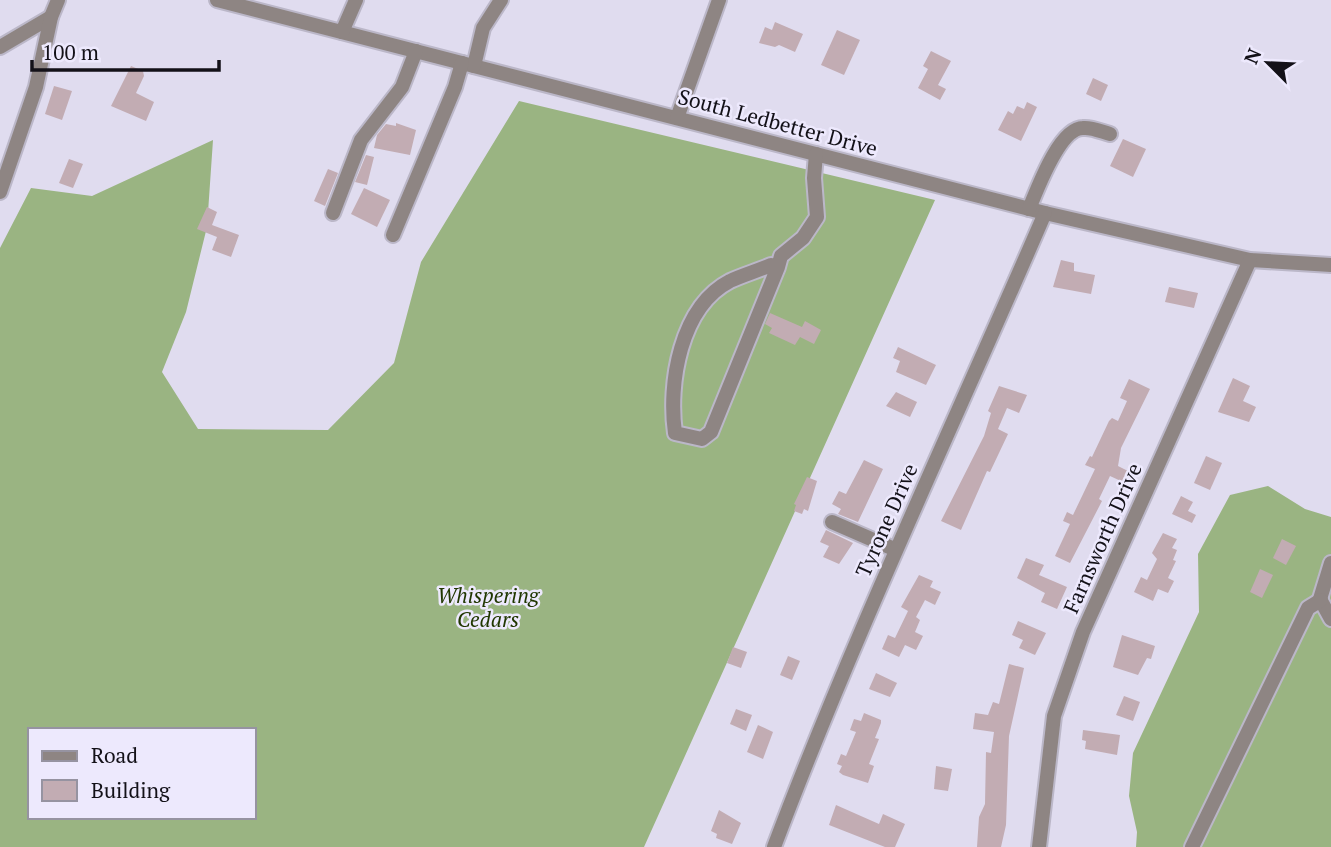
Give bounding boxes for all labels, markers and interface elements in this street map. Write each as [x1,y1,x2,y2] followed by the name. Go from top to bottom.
[32,28,219,72] scale bar
[1233,28,1303,98] north arrow
[42,38,99,66] text: 100 m
[1238,44,1267,68] text: N
[675,82,881,162] street label: South Ledbetter Drive
[1056,458,1148,618] street label: Farnsworth Drive
[848,459,924,581] street label: Tyrone Drive
[437,581,541,633] park label: Whispering Cedars
[28,728,256,819] legend
[91,741,138,769] text: Road
[91,776,171,804] text: Building

